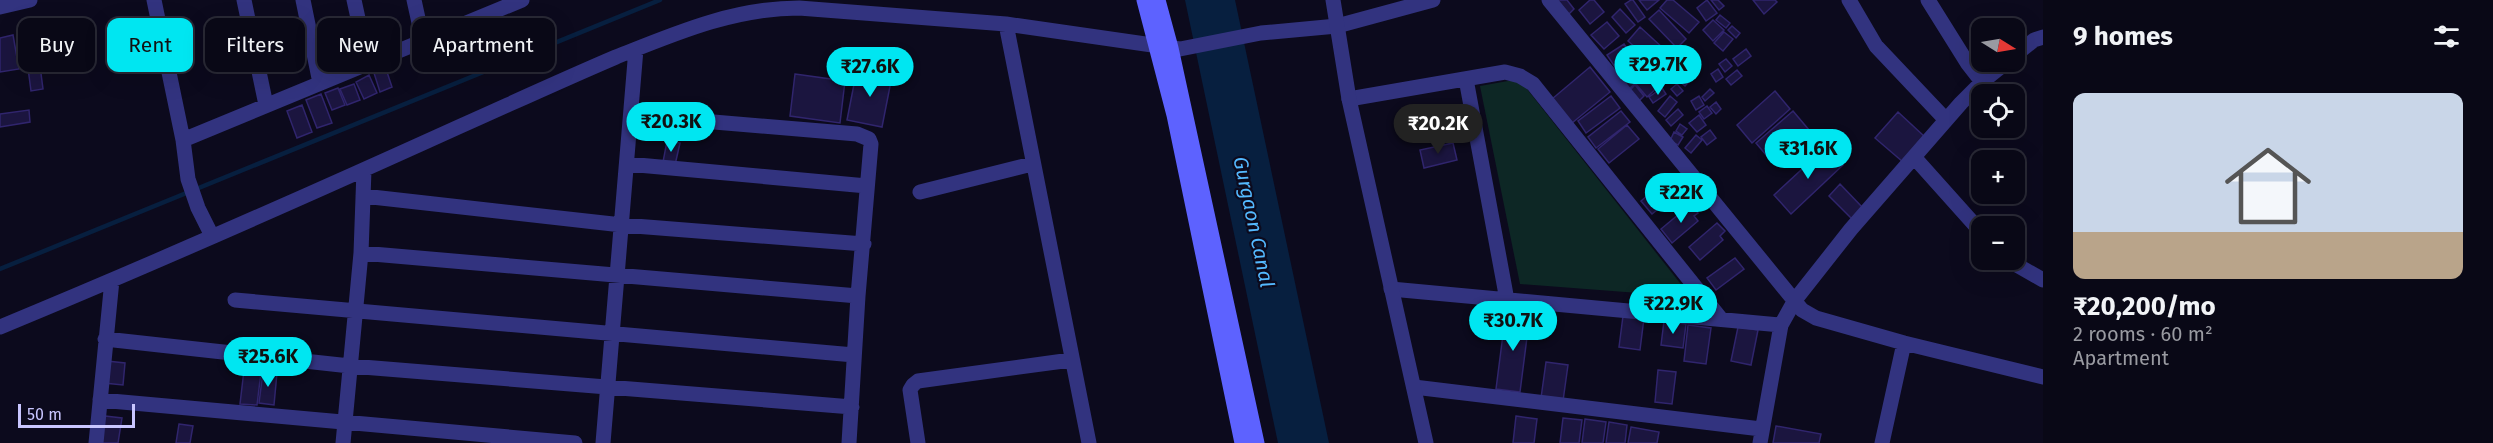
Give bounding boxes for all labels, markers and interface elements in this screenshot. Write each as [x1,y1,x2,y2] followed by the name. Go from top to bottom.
[18,18,95,72] chip: Buy
[107,18,193,72] chip: Rent
[205,18,305,72] chip: Filters
[317,18,400,72] chip: New
[412,18,555,72] chip: Apartment
[1971,18,2025,72] north arrow
[1971,18,2025,270] map controls
[2430,20,2463,53] icon: filters
[2073,21,2173,52] text: 9 homes
[1609,45,1707,96] pin: ₹29.7K
[821,47,919,98] pin: ₹27.6K
[1629,52,1688,76] text: ₹29.7K
[841,54,899,78] text: ₹27.6K
[1971,84,2025,138] button: locate
[622,102,720,153] pin: ₹20.3K
[1389,104,1487,155] pin: ₹20.2K
[640,109,702,133] text: ₹20.3K
[1408,111,1468,135] text: ₹20.2K
[1759,129,1857,180] pin: ₹31.6K
[2214,132,2322,240] icon: home
[1779,136,1837,160] text: ₹31.6K
[1971,150,2025,204] button: +
[1228,154,1280,290] water label: Gurgaon Canal
[1645,173,1717,224] pin: ₹22K
[1659,180,1703,204] text: ₹22K
[1971,216,2025,270] button: −
[1624,284,1722,335] pin: ₹22.9K
[1643,291,1703,315] text: ₹22.9K
[2073,291,2216,322] text: ₹20,200/mo
[1464,301,1562,352] pin: ₹30.7K
[1483,308,1543,332] text: ₹30.7K
[2073,322,2213,346] text: 2 rooms · 60 m²
[219,337,317,388] pin: ₹25.6K
[238,344,298,368] text: ₹25.6K
[2073,346,2169,370] text: Apartment
[18,401,135,428] scale bar
[27,405,62,424] text: 50 m

